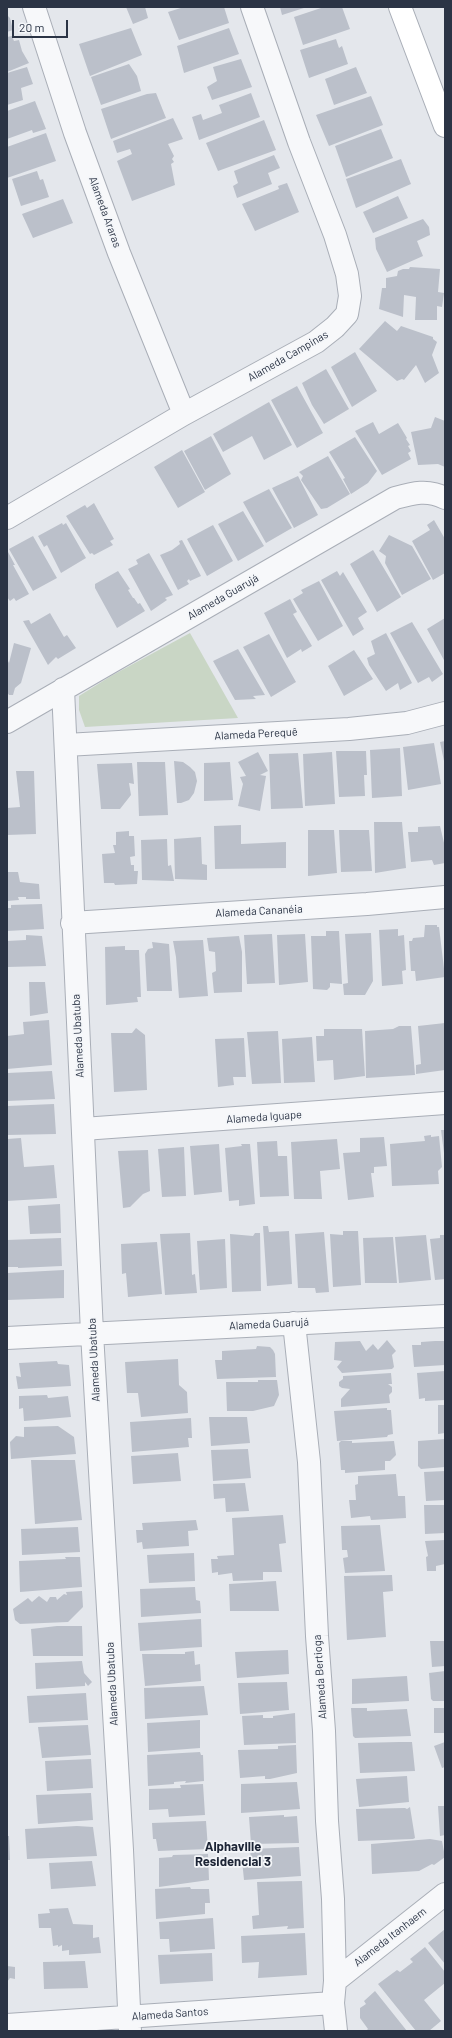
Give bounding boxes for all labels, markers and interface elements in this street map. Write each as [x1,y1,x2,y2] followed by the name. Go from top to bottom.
[14,12,70,38] scale bar
[19,20,45,34] text: 20 m
[86,175,124,249] street label: Alameda Araras
[245,328,331,384] street label: Alameda Campinas
[185,571,261,623] street label: Alameda Guarujá
[214,725,298,743] street label: Alameda Perequê
[215,902,303,920] street label: Alameda Cananéia
[69,994,87,1078] street label: Alameda Ubatuba
[226,1108,302,1126] street label: Alameda Iguape
[229,1315,309,1333] street label: Alameda Guarujá
[85,1318,103,1402] street label: Alameda Ubatuba
[310,1634,330,1720] street label: Alameda Bertioga
[103,1642,121,1726] street label: Alameda Ubatuba
[195,1839,271,1870] district label: Alphaville Residencial 3
[351,1905,429,1969] street label: Alameda Itanhaem
[131,2005,209,2023] street label: Alameda Santos

